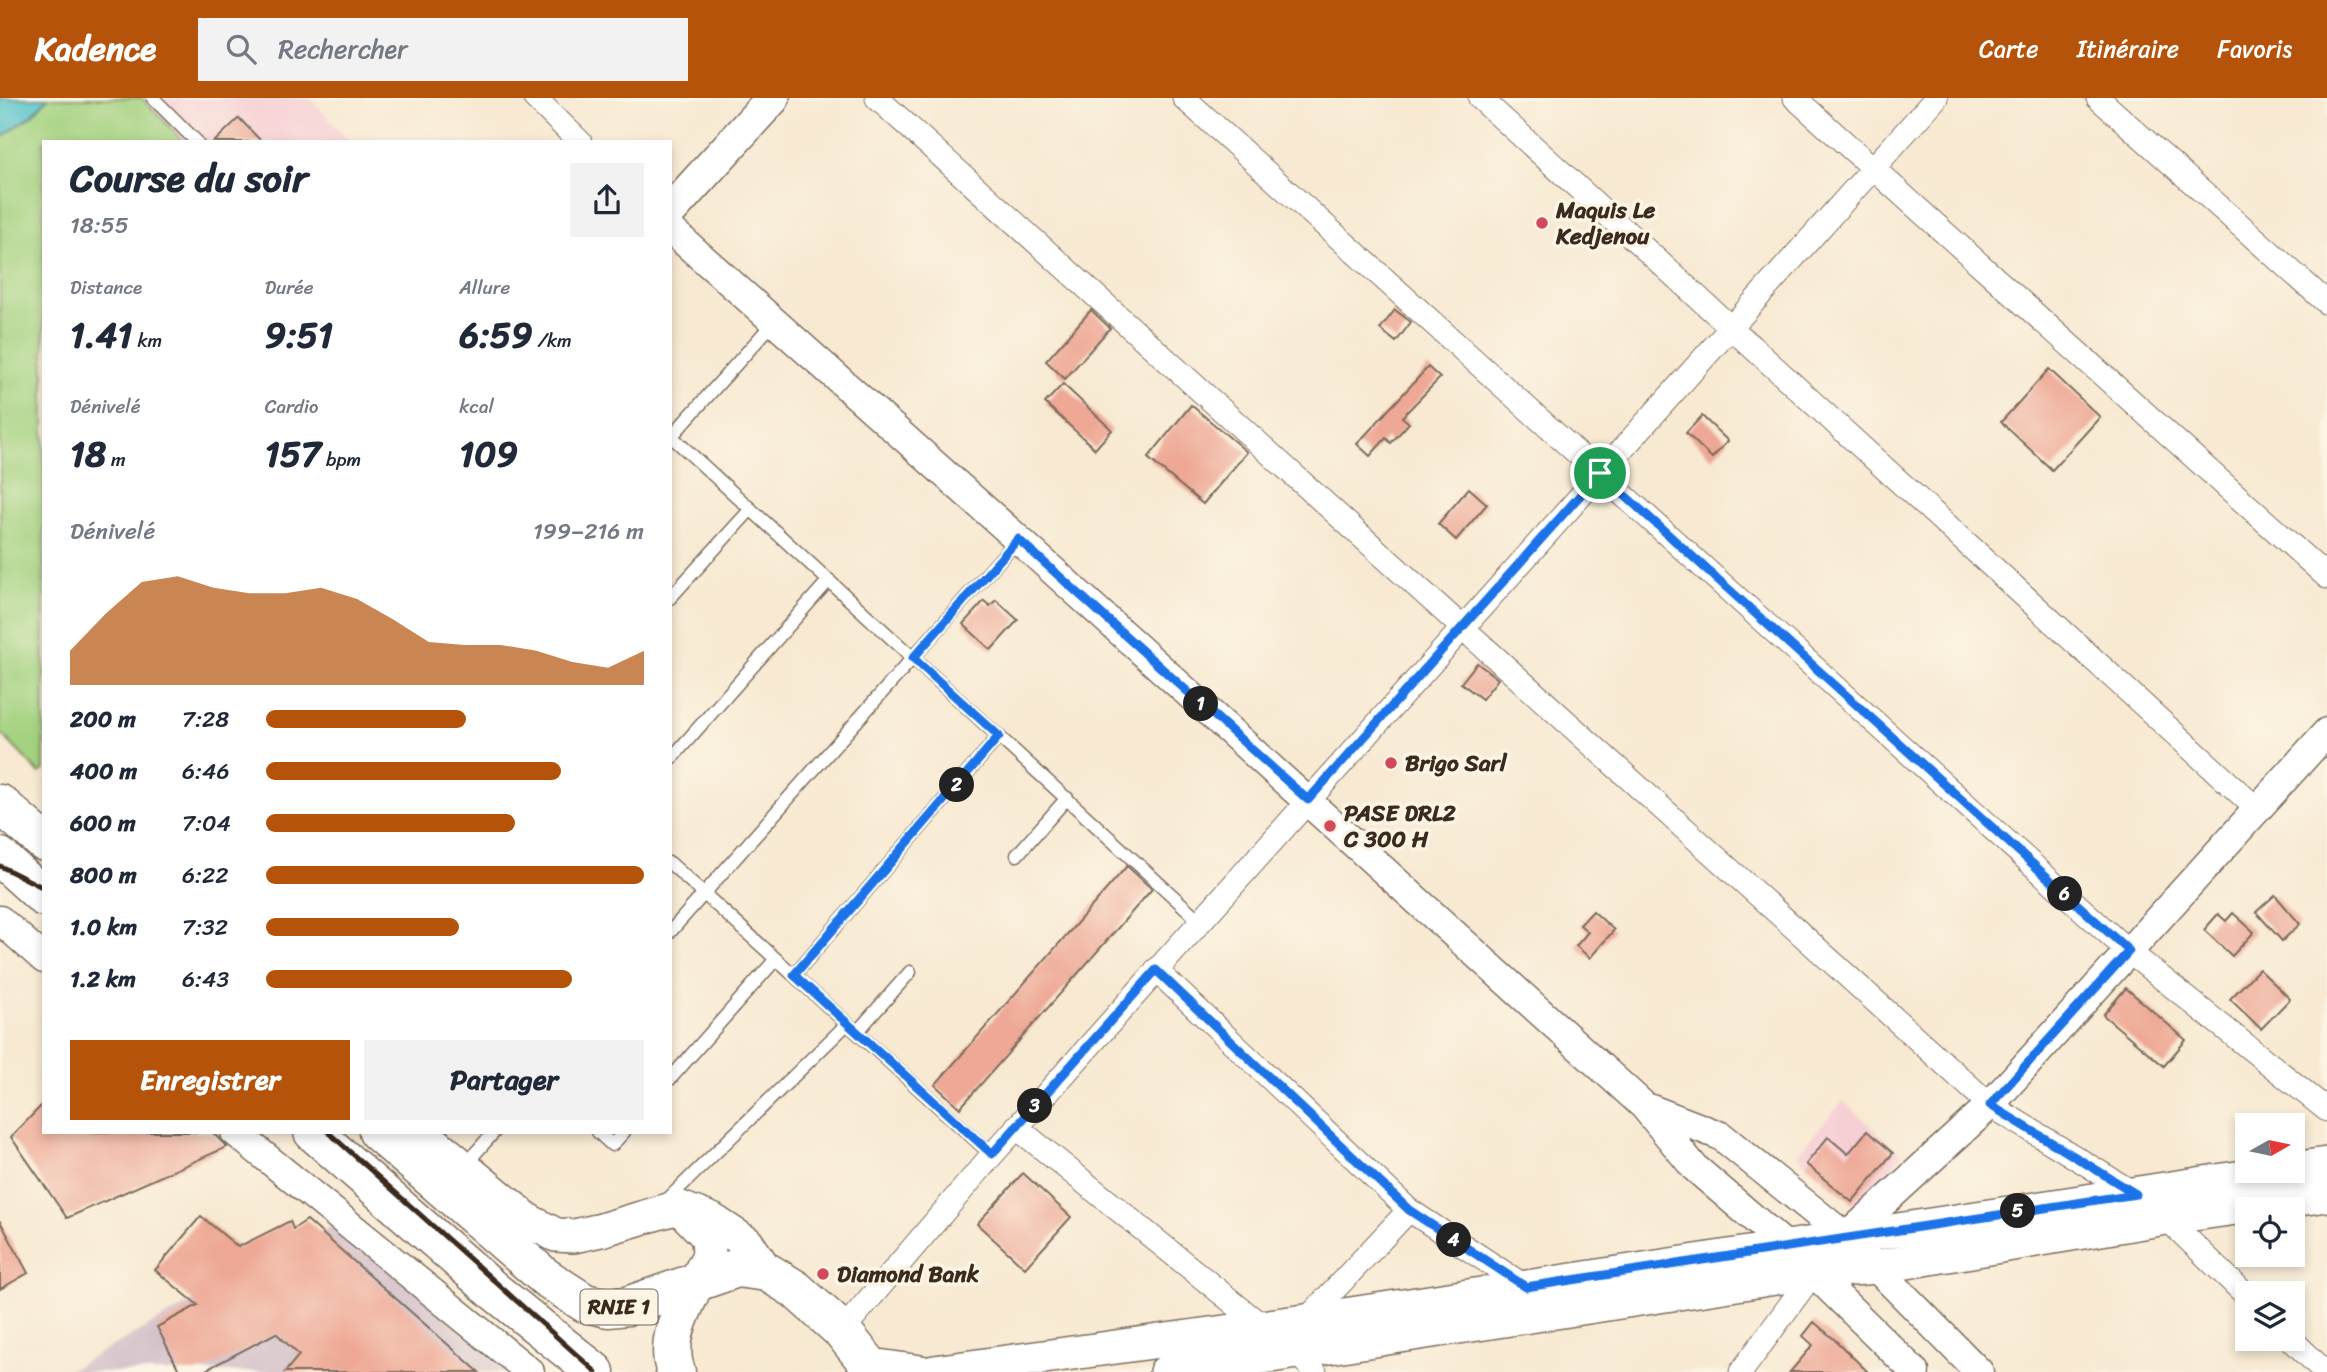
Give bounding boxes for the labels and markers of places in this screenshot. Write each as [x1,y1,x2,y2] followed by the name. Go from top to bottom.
[1555,190,1655,257] place label: Maquis Le Kedjenou
[1534,215,1550,231] marker: Maquis Le Kedjenou
[1570,443,1630,503] pin
[1184,686,1218,722] pin: 1
[1405,743,1508,784] place label: Brigo Sarl
[1383,755,1399,771] marker: Brigo Sarl
[940,768,974,802] pin: 2
[1343,793,1457,860] place label: PASE DRL2 C 300 H
[1322,818,1338,834] marker: PASE DRL2 C 300 H
[2048,876,2082,912] pin: 6
[1018,1088,1052,1124] pin: 3
[2000,1194,2036,1228] pin: 5
[1436,1222,1472,1258] pin: 4
[837,1254,980,1295] place label: Diamond Bank
[815,1266,831,1282] marker: Diamond Bank

